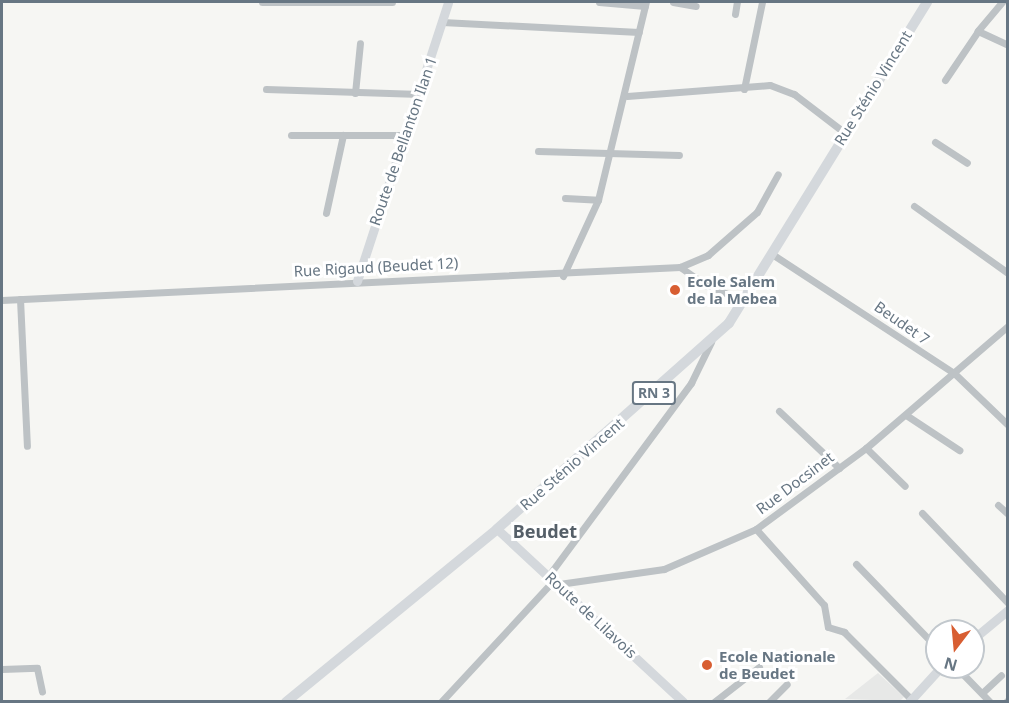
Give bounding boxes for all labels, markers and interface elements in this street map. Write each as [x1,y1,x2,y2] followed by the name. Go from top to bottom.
[830,27,916,149] street label: Rue Sténio Vincent
[366,54,440,228] street label: Route de Bellanton Ilan 1
[293,254,459,280] street label: Rue Rigaud (Beudet 12)
[687,272,777,307] place label: Ecole Salem de la Mebea
[668,283,682,297] marker: Ecole Salem de la Mebea
[871,298,933,348] street label: Beudet 7
[632,382,676,404] road number: RN 3
[516,414,628,514] street label: Rue Sténio Vincent
[753,448,837,518] street label: Rue Docsinet
[513,520,577,542] district label: Beudet
[541,568,641,662] street label: Route de Lilavois
[925,619,985,679] north arrow
[719,647,836,682] place label: Ecole Nationale de Beudet
[941,652,960,677] text: N
[700,658,714,672] marker: Ecole Nationale de Beudet

